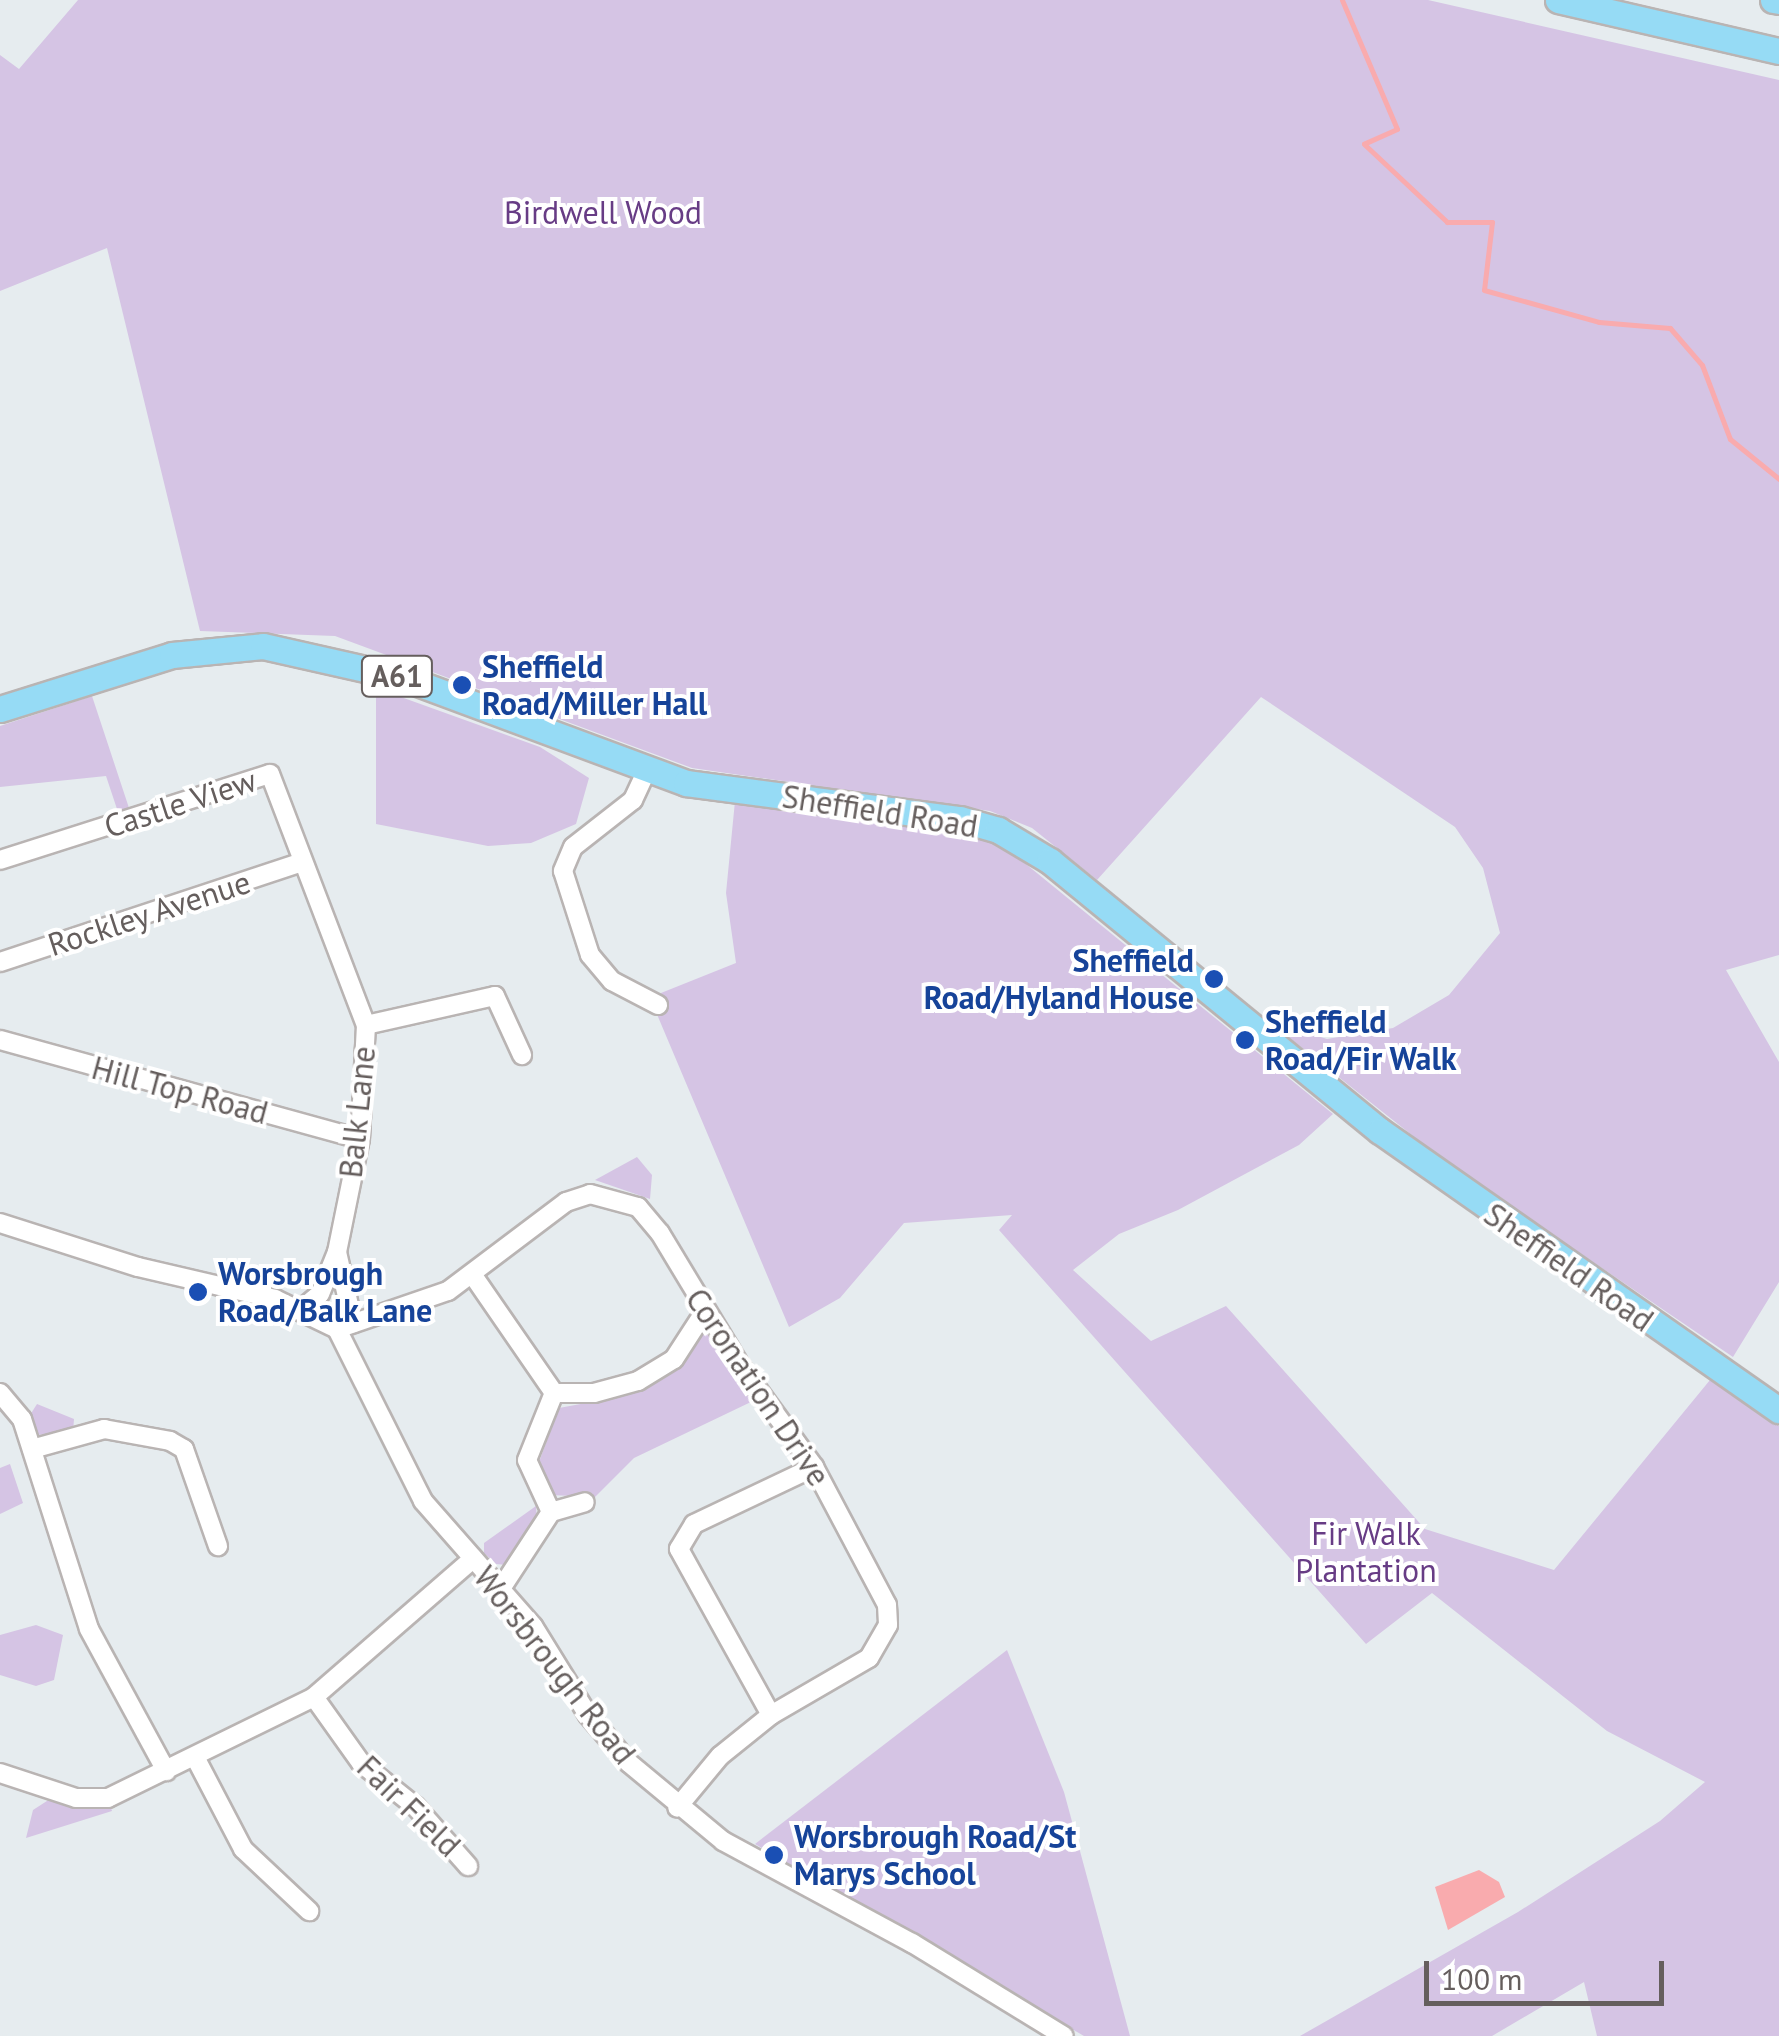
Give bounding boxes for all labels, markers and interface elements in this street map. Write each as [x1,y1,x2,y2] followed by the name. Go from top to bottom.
[504,193,702,231] park label: Birdwell Wood
[482,648,707,723] place label: Sheffield Road/Miller Hall
[360,651,434,701] road number: A61
[451,674,473,696] marker: Sheffield Road/Miller Hall
[99,760,261,846] street label: Castle View
[780,777,980,845] street label: Sheffield Road
[42,862,256,964] street label: Rockley Avenue
[924,942,1194,1017] place label: Sheffield Road/Hyland House
[1203,968,1225,990] marker: Sheffield Road/Hyland House
[1265,1003,1457,1078] place label: Sheffield Road/Fir Walk
[1234,1029,1256,1051] marker: Sheffield Road/Fir Walk
[331,1044,383,1180] street label: Balk Lane
[87,1048,273,1132] street label: Hill Top Road
[1477,1195,1661,1339] street label: Sheffield Road
[218,1255,433,1330] place label: Worsbrough Road/Balk Lane
[187,1281,209,1303] marker: Worsbrough Road/Balk Lane
[678,1281,838,1493] street label: Coronation Drive
[1295,1515,1437,1590] park label: Fir Walk Plantation
[466,1559,644,1771] street label: Worsbrough Road
[349,1748,469,1864] street label: Fair Field
[794,1818,1076,1893] place label: Worsbrough Road/St Marys School
[763,1844,785,1866] marker: Worsbrough Road/St Marys School
[1429,1941,1669,2003] scale bar
[1441,1959,1522,1998] text: 100 m

